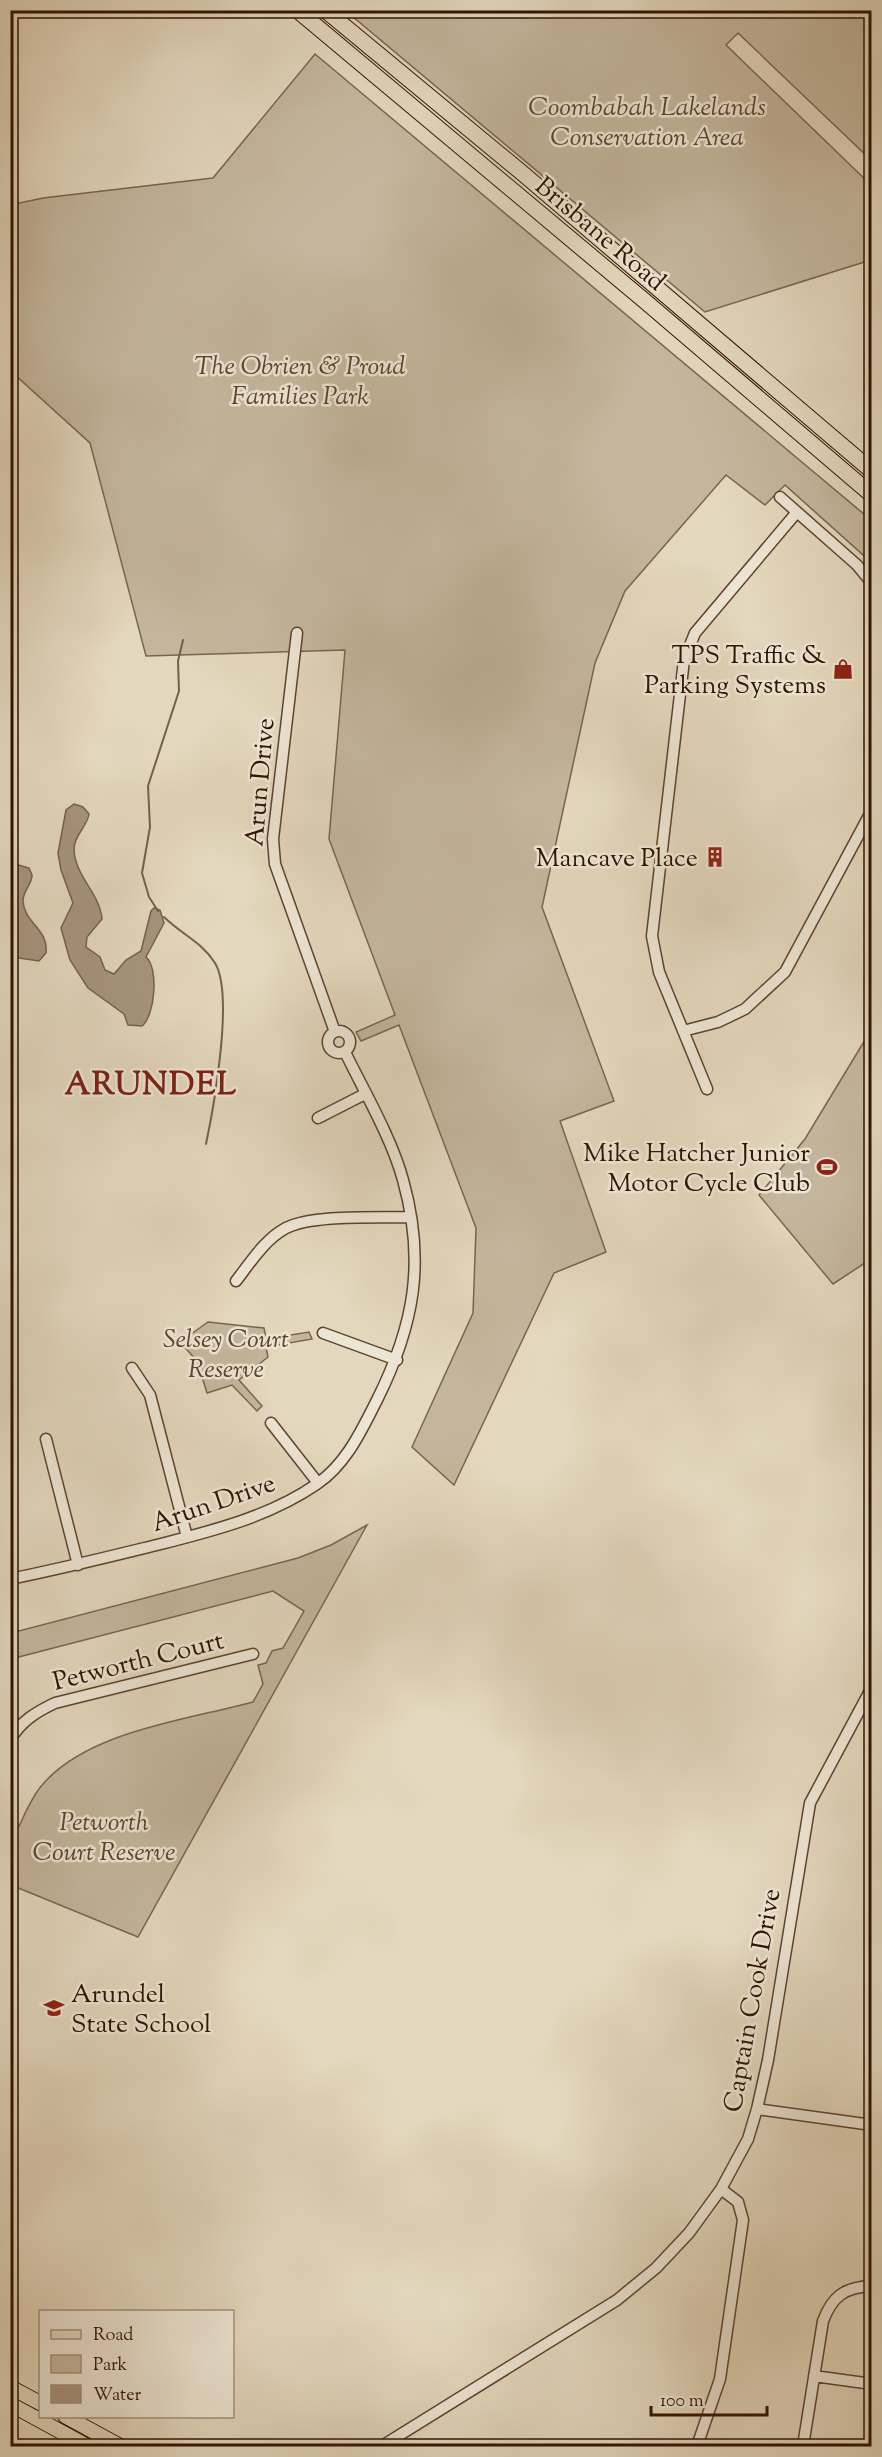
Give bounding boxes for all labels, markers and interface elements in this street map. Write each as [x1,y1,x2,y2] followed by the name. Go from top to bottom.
[528,90,766,157] park label: Coombabah Lakelands Conservation Area
[526,169,673,301] street label: Brisbane Road
[195,349,406,416] park label: The Obrien & Proud Families Park
[644,638,826,705] place label: TPS Traffic & Parking Systems
[831,657,855,681] shop icon: TPS Traffic & Parking Systems
[237,716,286,848] street label: Arun Drive
[536,841,698,878] place label: Mancave Place
[703,845,727,869] building icon: Mancave Place
[64,1063,238,1109] district label: ARUNDEL
[583,1136,810,1203] place label: Mike Hatcher Junior Motor Cycle Club
[815,1155,839,1179] sports icon: Mike Hatcher Junior Motor Cycle Club
[163,1322,289,1389] park label: Selsey Court Reserve
[147,1466,281,1543] street label: Arun Drive
[49,1623,228,1702] street label: Petworth Court
[32,1805,176,1872] park label: Petworth Court Reserve
[716,1886,791,2115] street label: Captain Cook Drive
[71,1977,211,2044] place label: Arundel State School
[42,1996,66,2020] school or university icon: Arundel State School
[39,2310,234,2418] legend
[93,2323,133,2349] text: Road
[93,2353,128,2379] text: Park
[651,2379,766,2417] scale bar
[93,2383,142,2409] text: Water
[660,2389,704,2415] text: 100 m

